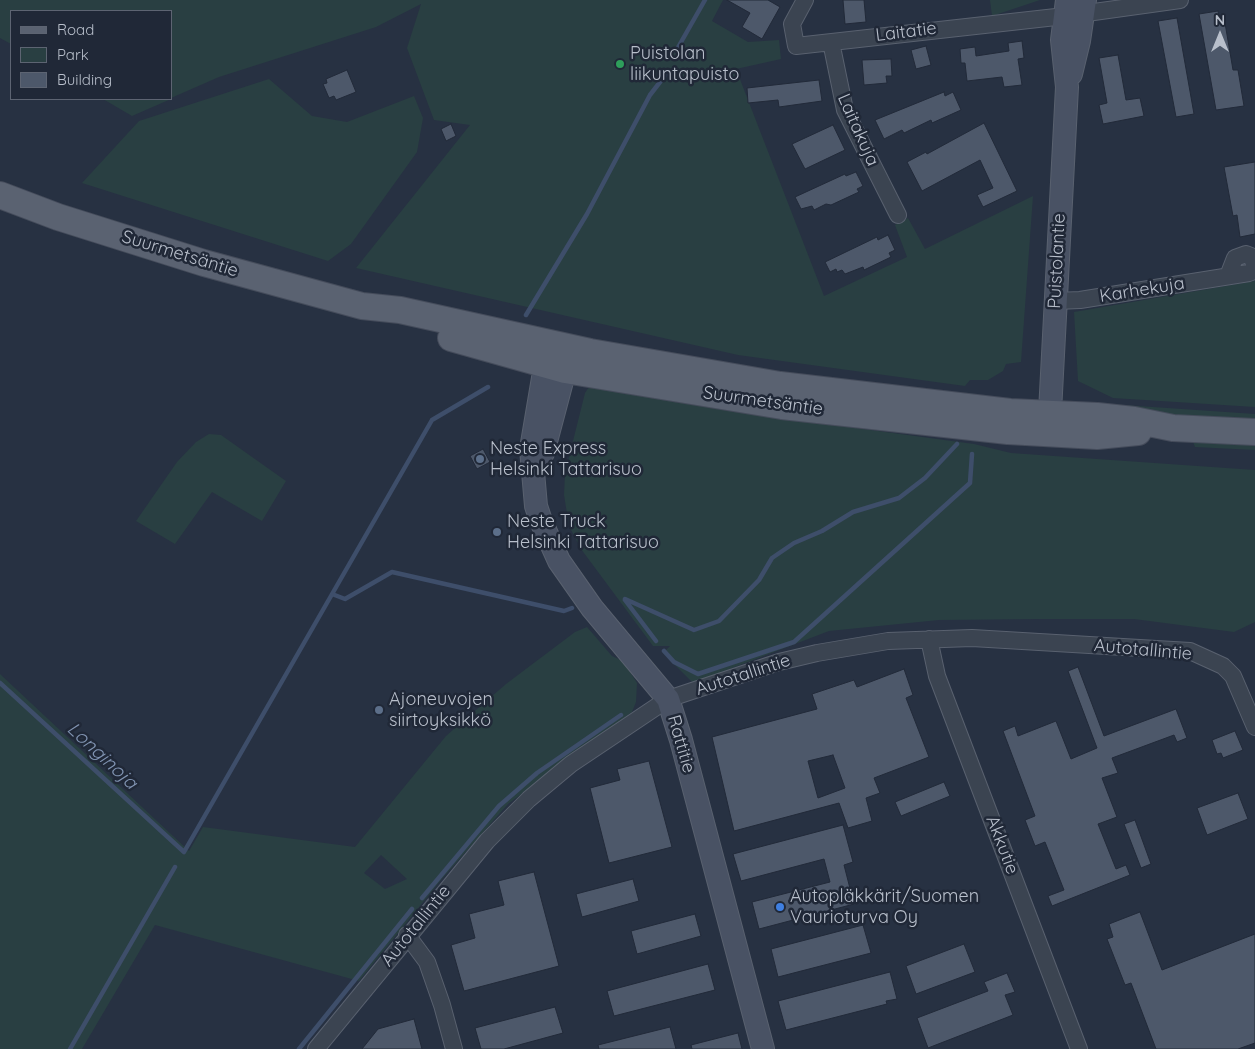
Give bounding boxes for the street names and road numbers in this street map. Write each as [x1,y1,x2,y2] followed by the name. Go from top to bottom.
[874,18,938,46] street label: Laitatie
[832,90,884,170] street label: Laitakuja
[1044,213,1070,309] street label: Puistolantie
[119,226,241,282] street label: Suurmetsäntie
[1098,273,1186,307] street label: Karhekuja
[702,382,824,420] street label: Suurmetsäntie
[1093,635,1193,665] street label: Autotallintie
[693,650,793,700] street label: Autotallintie
[662,713,700,775] street label: Rattitie
[981,813,1023,877] street label: Akkutie
[377,881,455,971] street label: Autotallintie

